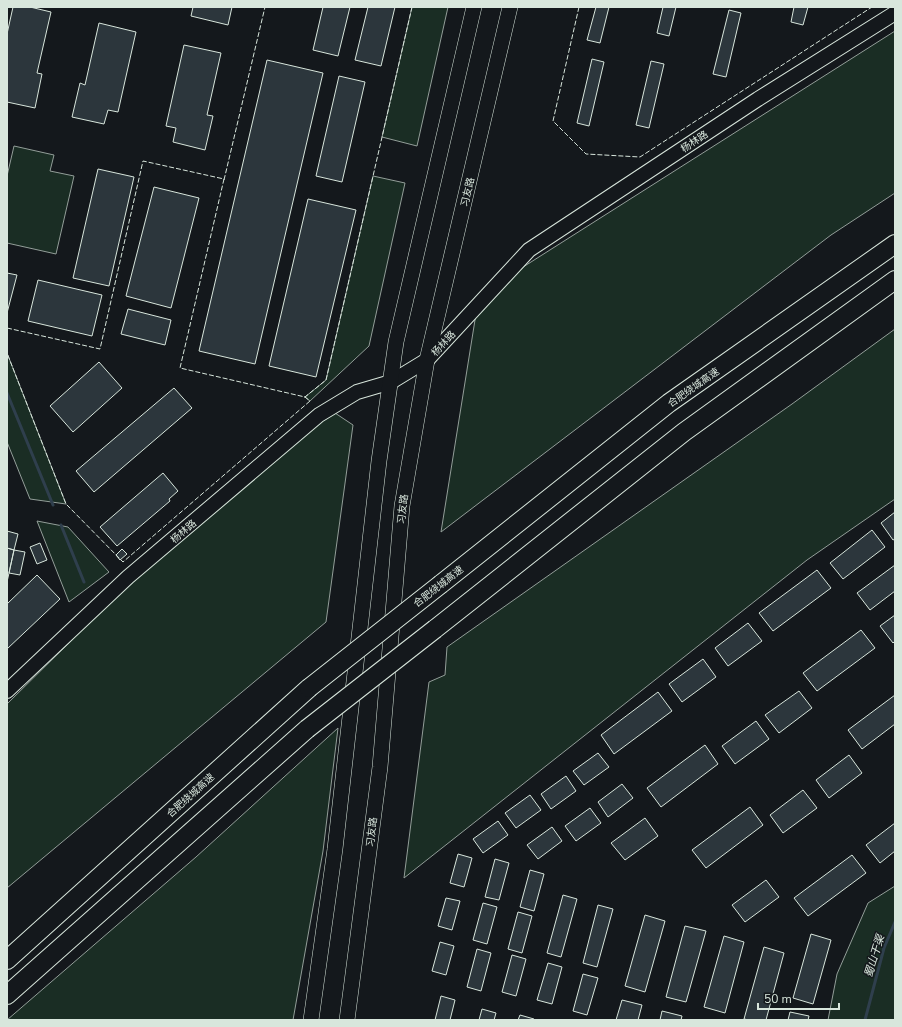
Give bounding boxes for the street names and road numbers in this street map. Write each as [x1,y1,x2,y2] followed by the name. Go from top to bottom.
[678,128,711,156] street label: 杨林路
[458,176,478,208] street label: 习友路
[428,328,459,359] street label: 杨林路
[665,365,722,411] street label: 合肥绕城高速
[394,493,412,525] street label: 习友路
[168,517,200,547] street label: 杨林路
[411,563,467,611] street label: 合肥绕城高速
[164,770,218,821] street label: 合肥绕城高速
[363,816,381,848] street label: 习友路

